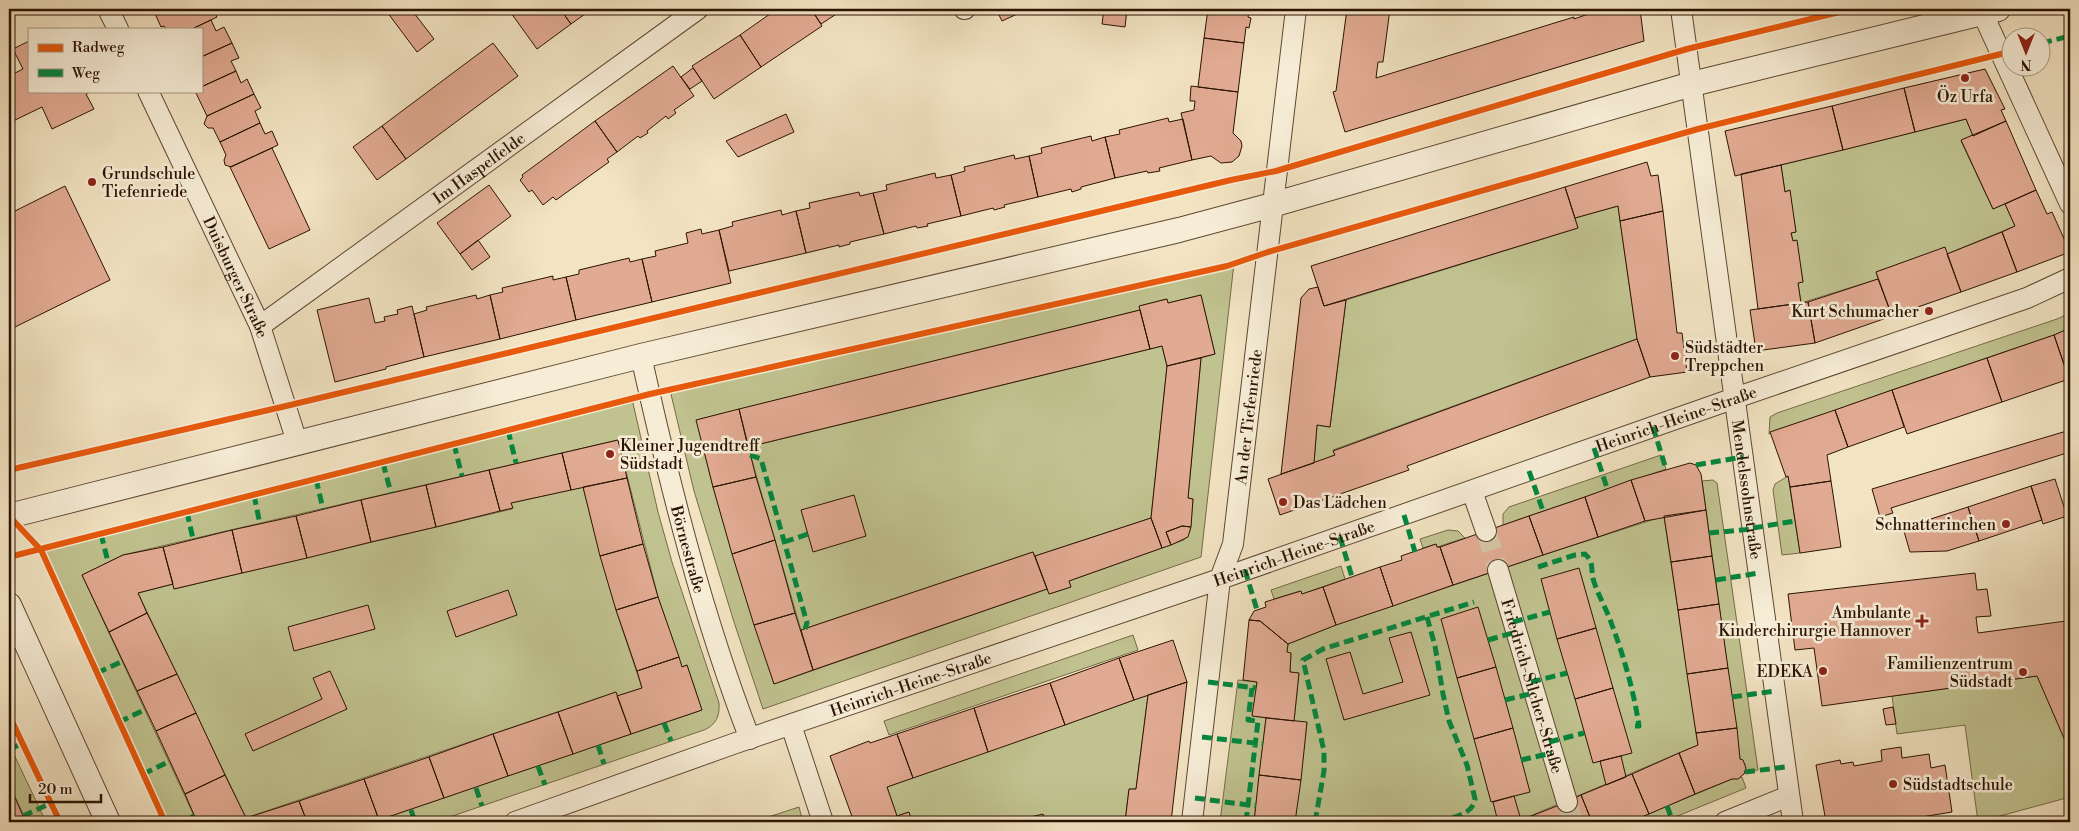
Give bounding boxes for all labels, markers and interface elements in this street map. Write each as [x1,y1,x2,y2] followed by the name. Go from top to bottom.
[28,28,202,92] legend
[2002,28,2052,78] north arrow
[72,38,125,57] text: Radweg
[2020,55,2032,73] text: N
[71,64,100,83] text: Weg
[1959,72,1971,84] marker: Öz Urfa
[1937,85,1994,107] place label: Öz Urfa
[429,128,529,209] street label: Im Haspelfelde
[102,164,195,202] place label: Grundschule Tiefenriede
[86,176,98,188] marker: Grundschule Tiefenriede
[198,213,272,341] street label: Duisburger Straße
[1791,302,1919,322] place label: Kurt Schumacher
[1923,305,1935,317] marker: Kurt Schumacher
[1685,338,1765,376] place label: Südstädter Treppchen
[1231,348,1267,487] street label: An der Tiefenriede
[1669,350,1681,362] marker: Südstädter Treppchen
[1593,382,1760,457] street label: Heinrich-Heine-Straße
[1727,419,1766,561] street label: Mendelssohnstraße
[620,436,760,474] place label: Kleiner Jugendtreff Südstadt
[604,448,616,460] marker: Kleiner Jugendtreff Südstadt
[1293,493,1387,513] place label: Das Lädchen
[1277,496,1289,508] marker: Das Lädchen
[666,503,709,596] street label: Börnestraße
[1875,515,1996,535] place label: Schnatterinchen
[1211,516,1377,592] street label: Heinrich-Heine-Straße
[2000,518,2012,530] marker: Schnatterinchen
[1496,597,1567,776] street label: Friedrich-Silcher-Straße
[1718,603,1911,641] place label: Ambulante Kinderchirurgie Hannover
[1915,614,1929,628] marker: Ambulante Kinderchirurgie Hannover
[827,648,994,721] street label: Heinrich-Heine-Straße
[1887,654,2013,692] place label: Familienzentrum Südstadt
[1756,662,1814,682] place label: EDEKA
[1817,665,1829,677] marker: EDEKA
[2017,666,2029,678] marker: Familienzentrum Südstadt
[30,771,101,803] scale bar
[1903,775,2013,795] place label: Südstadtschule
[1887,778,1899,790] marker: Südstadtschule
[38,780,73,799] text: 20 m

